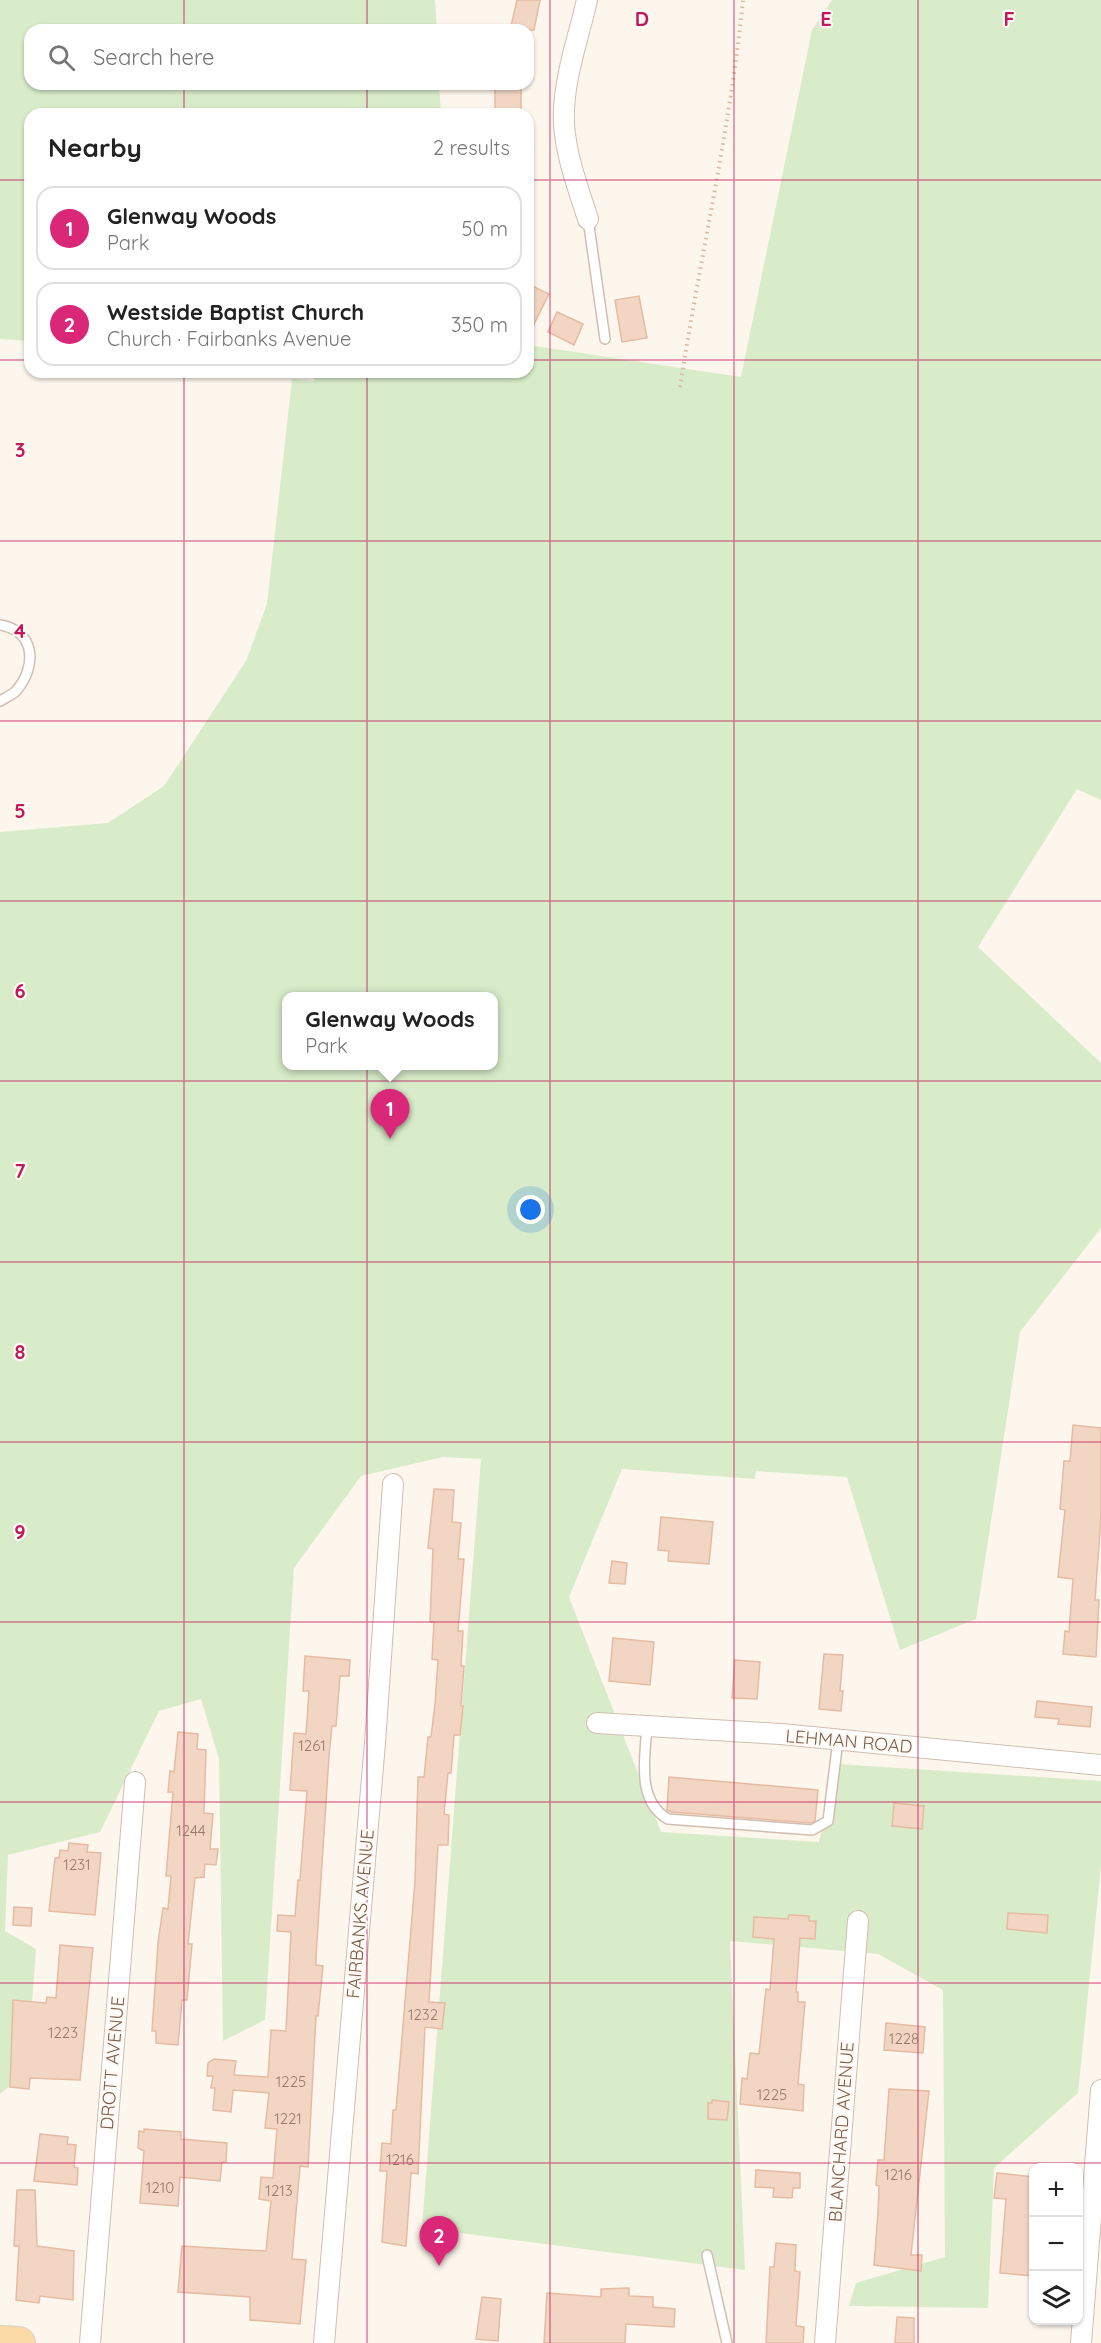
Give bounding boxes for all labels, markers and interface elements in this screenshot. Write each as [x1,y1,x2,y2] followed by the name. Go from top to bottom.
[635,6,649,31] text: D
[820,6,832,31] text: E
[1003,6,1015,31] text: F
[24,24,534,90] search box
[45,41,78,74] icon: search
[93,43,214,71] text: Search here
[48,131,142,164] text: Nearby
[433,135,510,160] text: 2 results
[107,202,276,230] text: Glenway Woods
[66,216,73,241] text: 1
[462,216,508,241] text: 50 m
[107,230,149,255] text: Park
[107,298,364,326] text: Westside Baptist Church
[64,312,75,337] text: 2
[451,312,508,337] text: 350 m
[107,326,351,351] text: Church · Fairbanks Avenue
[15,437,25,462] text: 3
[14,618,26,643] text: 4
[14,798,26,823] text: 5
[14,978,26,1003] text: 6
[282,992,498,1070] popup
[305,1005,475,1033] text: Glenway Woods
[305,1033,348,1058] text: Park
[370,1090,410,1139] pin: 1
[15,1158,26,1183] text: 7
[516,1195,545,1224] your location
[15,1339,26,1364] text: 8
[14,1519,26,1544] text: 9
[784,1724,914,1758] street label: LEHMAN ROAD
[298,1736,326,1755] house number: 1261
[176,1821,206,1840] house number: 1244
[341,1829,379,1999] street label: FAIRBANKS AVENUE
[63,1855,91,1874] house number: 1231
[95,1995,129,2131] street label: DROTT AVENUE
[408,2005,438,2024] house number: 1232
[48,2023,78,2042] house number: 1223
[889,2029,919,2048] house number: 1228
[823,2041,859,2223] street label: BLANCHARD AVENUE
[276,2072,306,2091] house number: 1225
[757,2085,787,2104] house number: 1225
[274,2109,302,2128] house number: 1221
[386,2150,414,2169] house number: 1216
[1029,2163,1083,2325] map controls
[1029,2163,1083,2217] button: +
[884,2165,912,2184] house number: 1216
[146,2178,174,2197] house number: 1210
[265,2181,293,2200] house number: 1213
[420,2216,458,2266] pin: 2
[1029,2217,1083,2271] button: −
[1029,2271,1083,2325] button: layers

